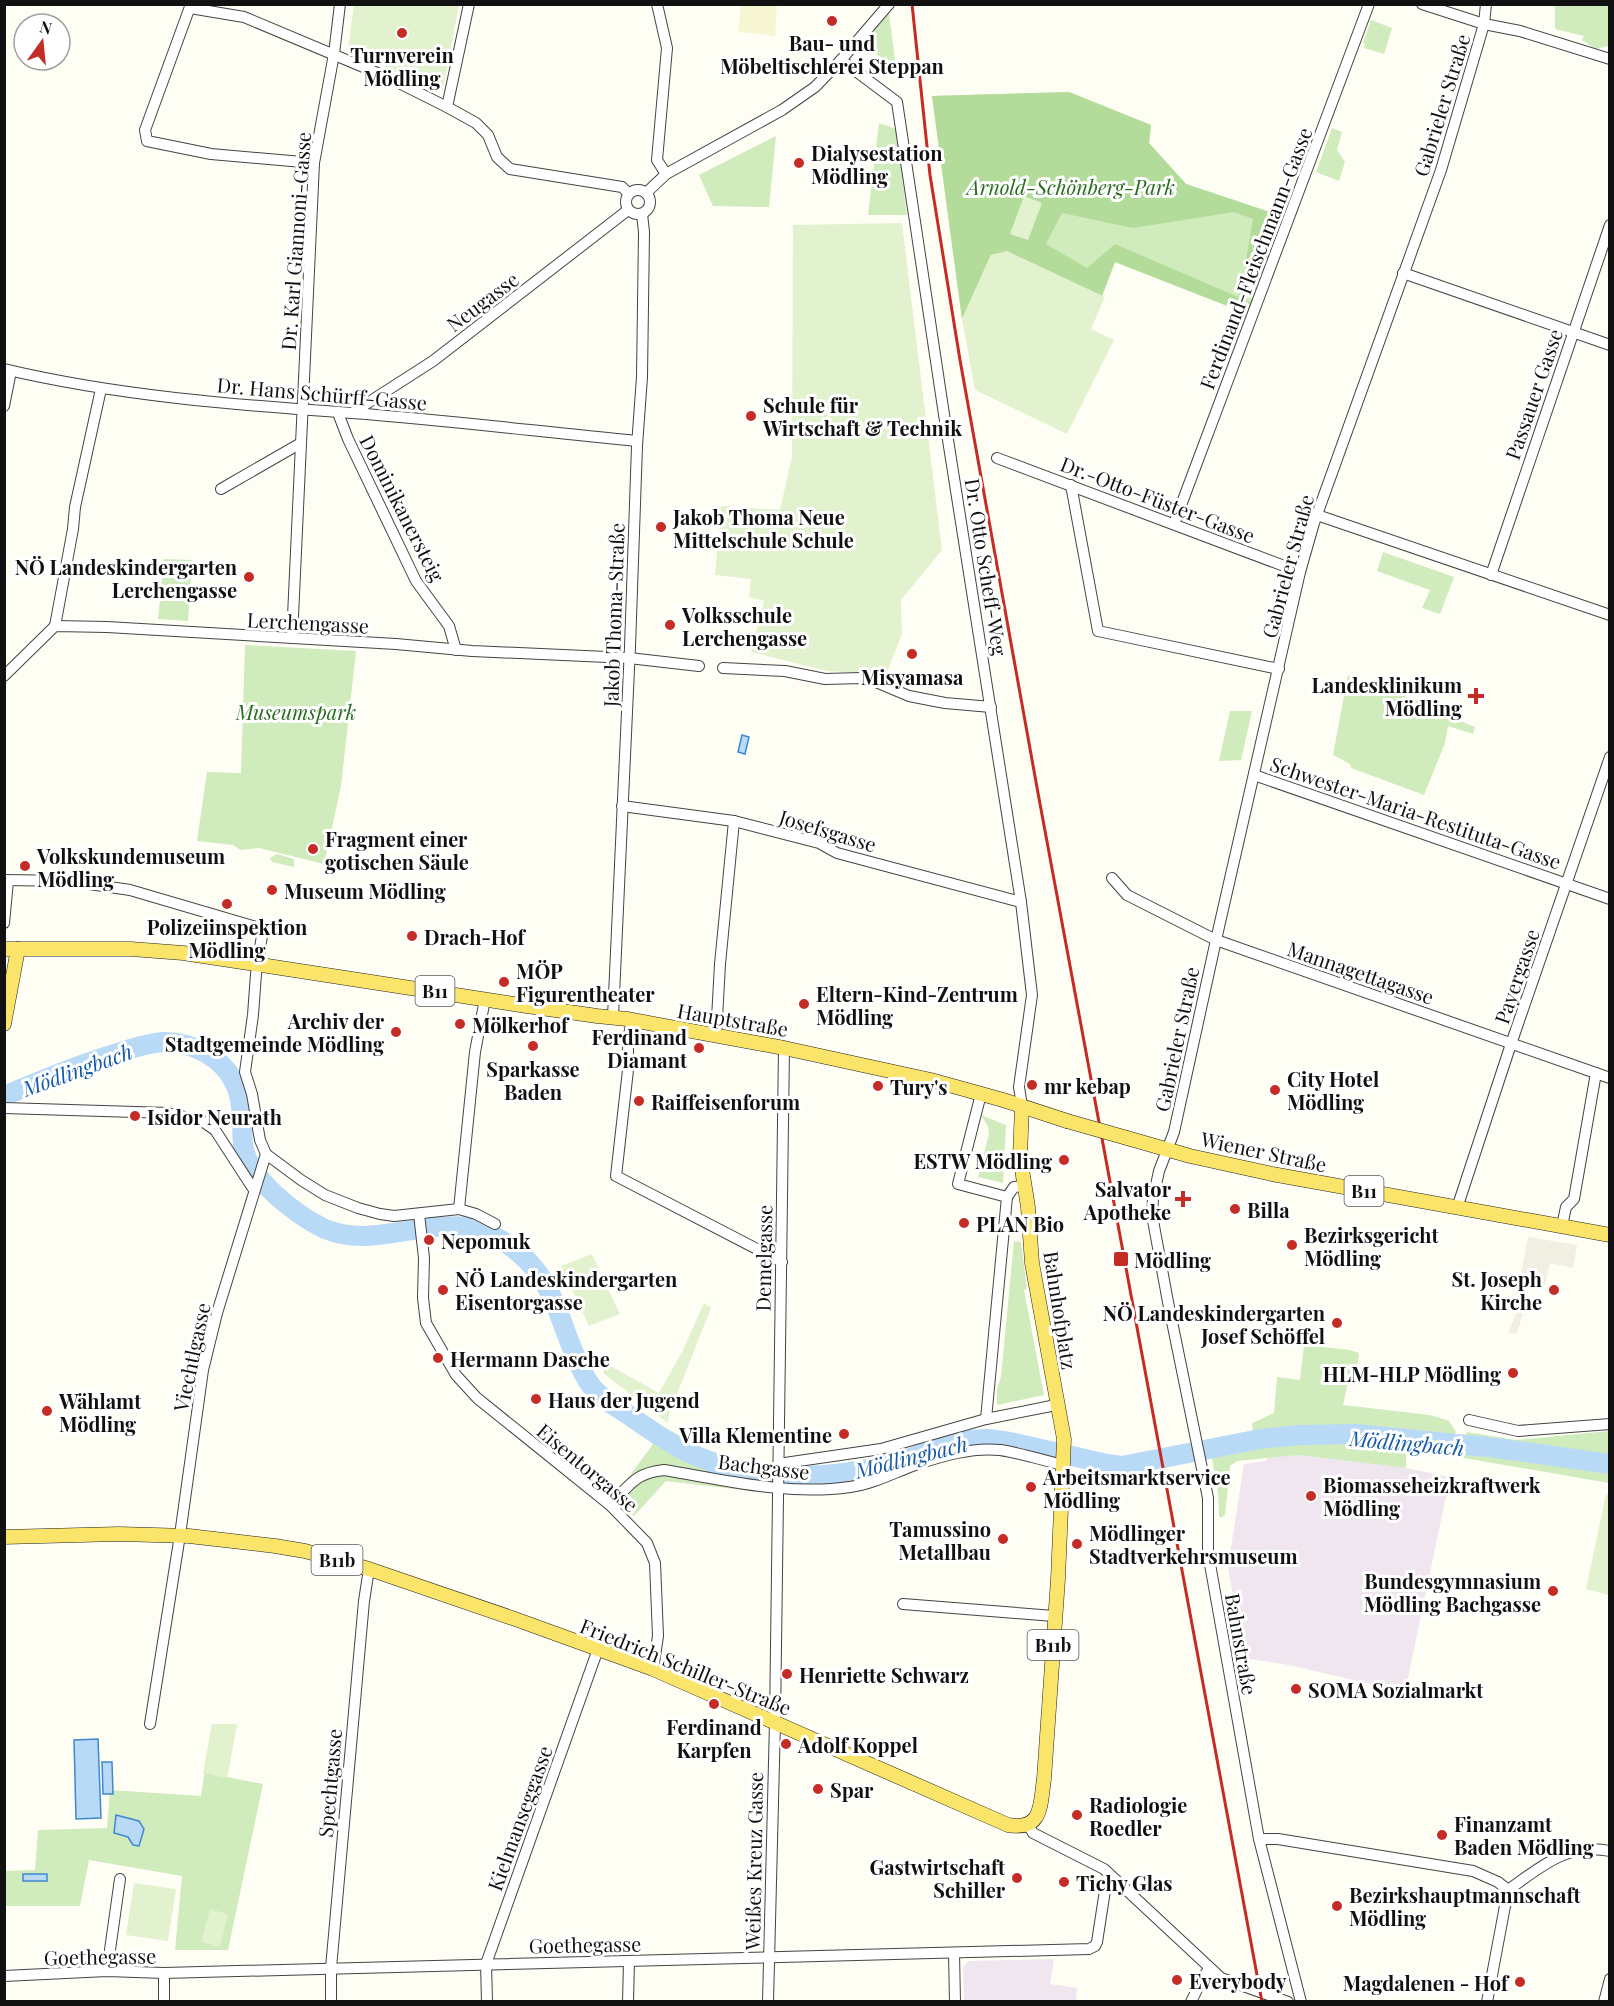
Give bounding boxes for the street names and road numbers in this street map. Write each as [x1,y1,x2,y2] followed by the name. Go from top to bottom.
[1406,30,1476,180] street label: Gabrieler Straße
[1192,123,1318,393] street label: Ferdinand-Fleischmann-Gasse
[274,131,316,351] street label: Dr. Karl Giannoni-Gasse
[440,265,524,337] street label: Neugasse
[1498,325,1568,463] street label: Passauer Gasse
[216,370,428,416] street label: Dr. Hans Schürff-Gasse
[354,430,452,586] street label: Dominikanersteig
[1057,449,1259,549] street label: Dr.-Otto-Füster-Gasse
[960,476,1014,658] street label: Dr. Otto Scheff-Weg
[1255,491,1319,641] street label: Gabrieler Straße
[596,522,630,709] street label: Jakob Thoma-Straße
[246,605,370,639] street label: Lerchengasse
[1267,749,1565,875] street label: Schwester-Maria-Restituta-Gasse
[775,802,880,858] street label: Josefsgasse
[1487,925,1545,1027] street label: Payergasse
[1284,934,1438,1010] street label: Mannagettagasse
[1147,964,1205,1114] street label: Gabrieler Straße
[416,976,454,1006] road number: B11
[676,996,790,1042] street label: Hauptstraße
[1198,1124,1329,1177] street label: Wiener Straße
[1344,1176,1384,1206] road number: B11
[749,1205,777,1311] street label: Demelgasse
[1038,1249,1084,1371] street label: Bahnhofplatz
[166,1300,216,1415] street label: Viechtlgasse
[532,1417,644,1517] street label: Eisentorgasse
[717,1447,811,1485] street label: Bachgasse
[312,1545,362,1575] road number: B11b
[1220,1591,1264,1697] street label: Bahnstraße
[576,1611,796,1721] street label: Friedrich Schiller-Straße
[1028,1630,1078,1660] road number: B11b
[311,1728,347,1838] street label: Spechtgasse
[480,1742,558,1894] street label: Kielmanseggasse
[738,1772,768,1951] street label: Weißes Kreuz Gasse
[529,1930,641,1958] street label: Goethegasse
[44,1942,156,1970] street label: Goethegasse

